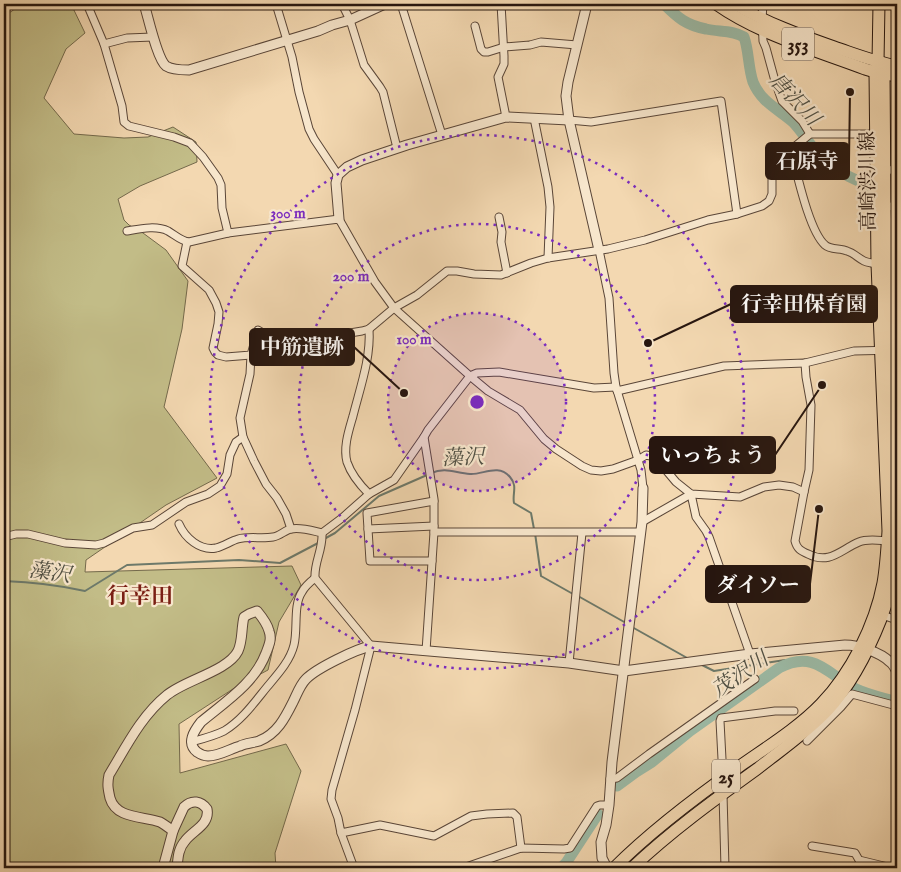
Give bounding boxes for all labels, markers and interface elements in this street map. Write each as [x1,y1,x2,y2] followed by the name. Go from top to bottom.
[782,28,814,61] road number: 353
[763,68,827,134] water label: 唐沢川
[855,131,882,231] street label: 高崎渋川線
[766,143,849,179] callout: 石原寺
[776,149,839,176] text: 石原寺
[270,204,306,223] text: 300 m
[333,267,370,286] text: 200 m
[731,286,877,322] callout: 行幸田保育園
[741,292,867,319] text: 行幸田保育園
[250,329,354,365] callout: 中筋遺跡
[396,330,432,349] text: 100 m
[260,335,344,362] text: 中筋遺跡
[468,393,486,411] centre of rings
[650,437,775,473] callout: いっちょう
[661,443,766,470] text: いっちょう
[442,444,488,473] water label: 藻沢
[27,557,75,590] water label: 藻沢
[706,566,810,602] callout: ダイソー
[716,573,800,600] text: ダイソー
[107,583,173,611] district label: 行幸田
[707,645,776,704] water label: 茂沢川
[712,759,740,792] road number: 25

